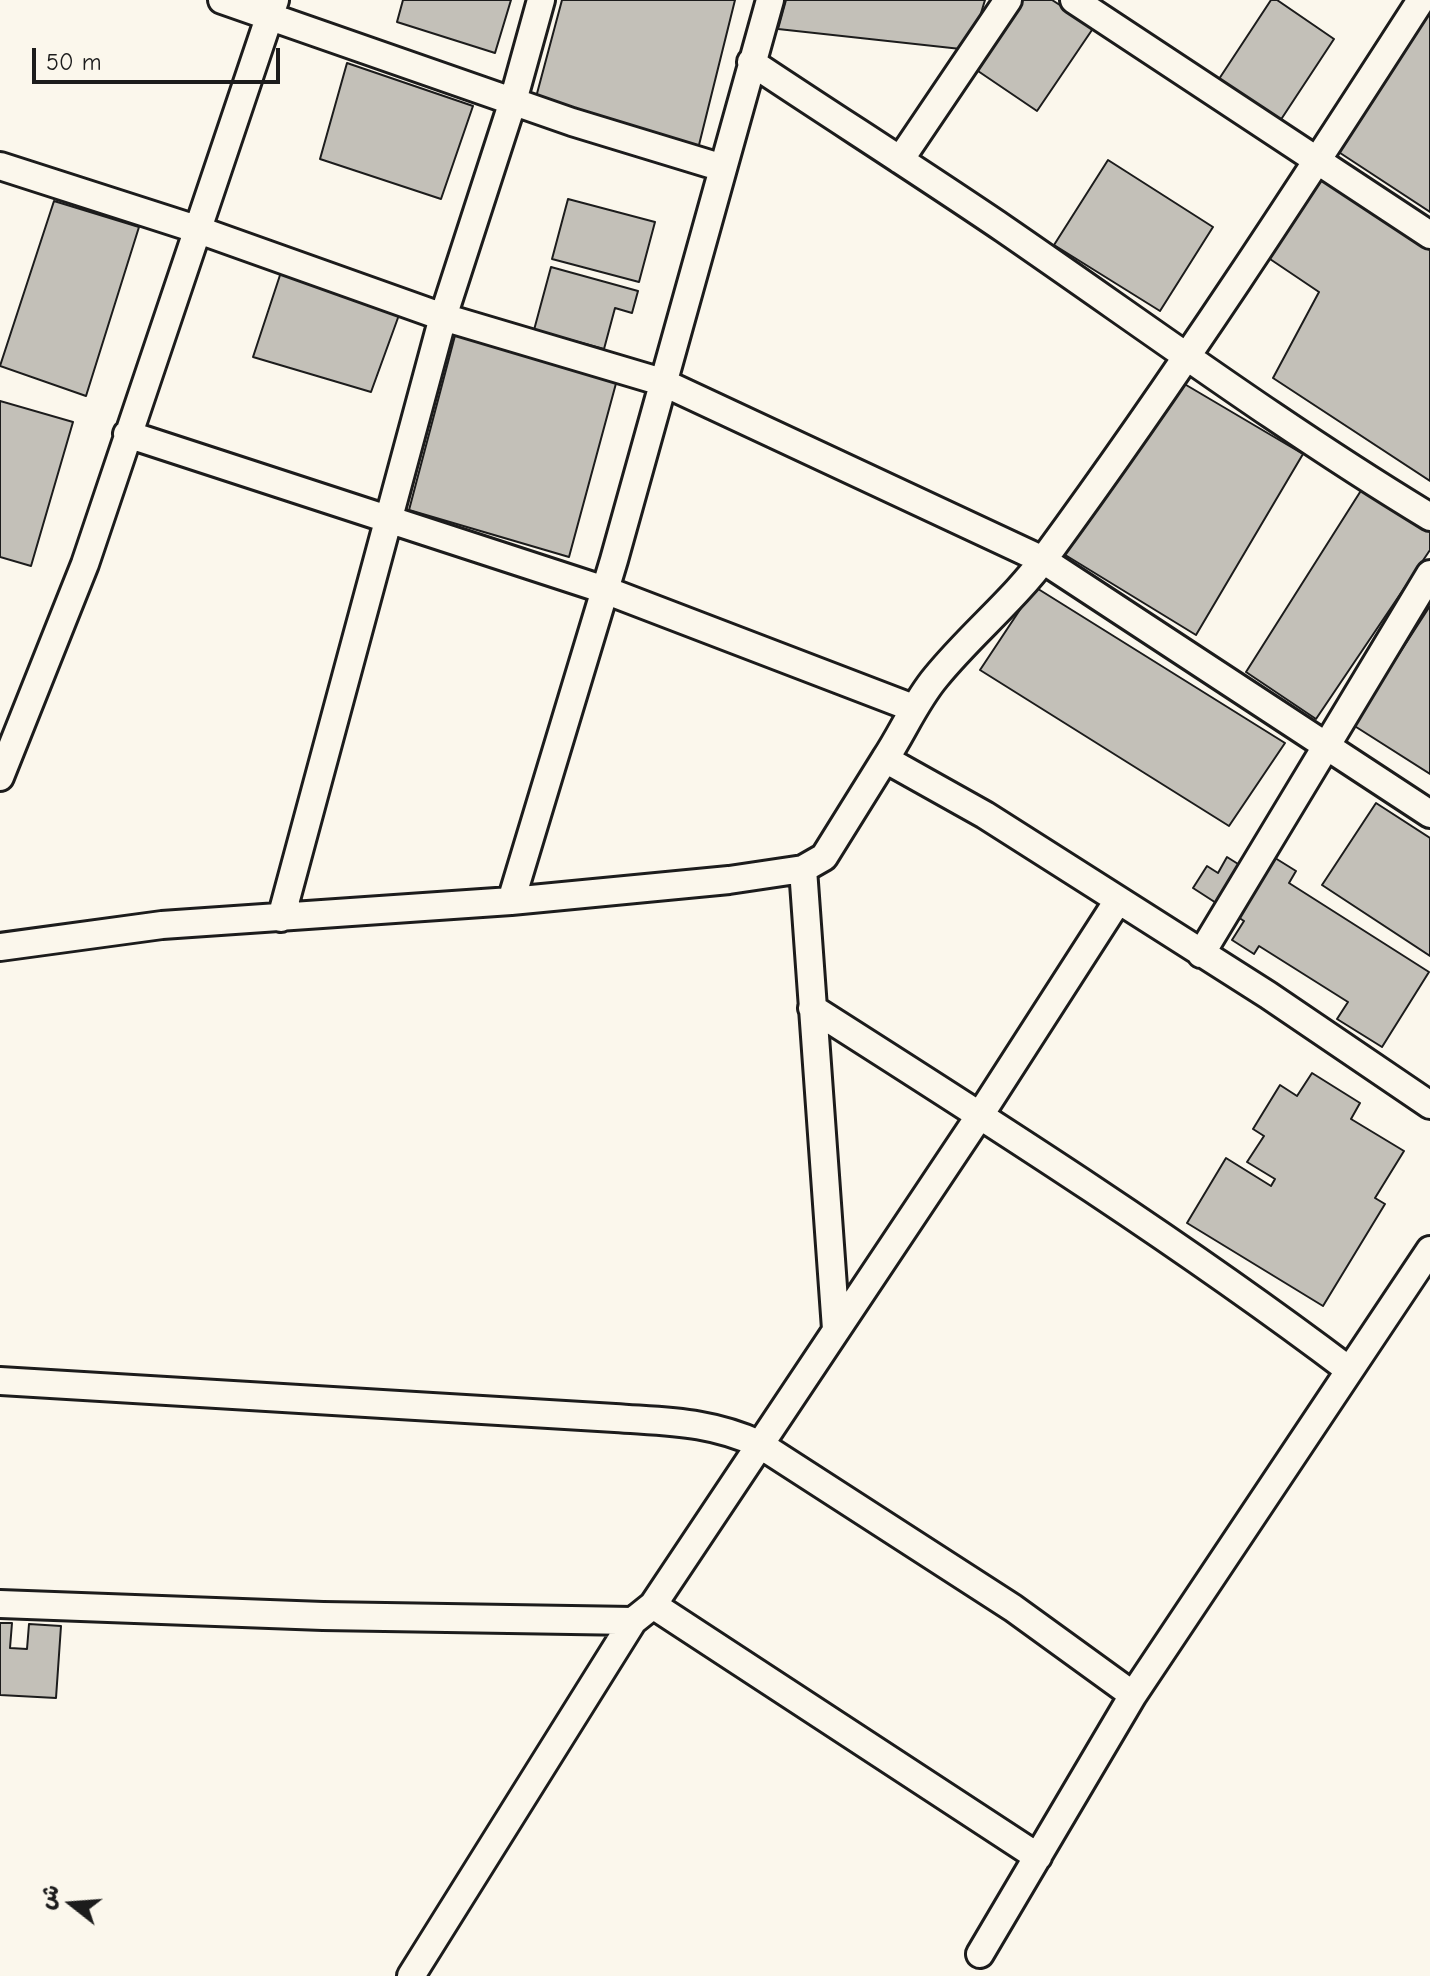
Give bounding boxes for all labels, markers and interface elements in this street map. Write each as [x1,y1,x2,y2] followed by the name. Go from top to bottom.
[36,32,284,82] scale bar
[46,48,102,76] text: 50 m
[32,1864,112,1944] north arrow
[33,1882,65,1912] text: ش

